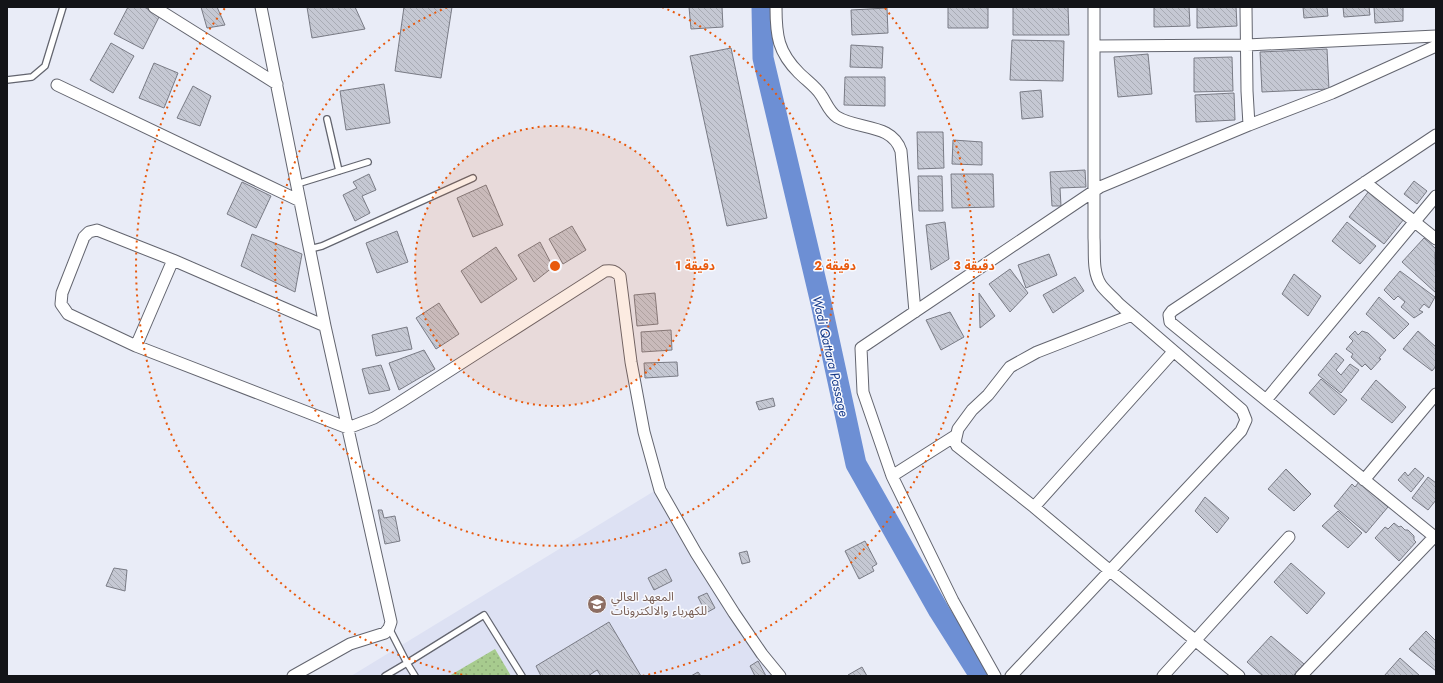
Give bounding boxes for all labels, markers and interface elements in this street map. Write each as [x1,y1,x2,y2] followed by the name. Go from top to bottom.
[675,257,715,275] text: 1 دقيقة
[814,257,856,275] text: 2 دقيقة
[953,257,995,275] text: 3 دقيقة
[548,259,562,273] centre of rings
[807,294,854,419] water label: Wadi Qattara Passage
[611,588,707,620] place label: المعهد العالي للكهرباء والالكترونات
[586,593,608,615] school or university icon: المعهد العالي للكهرباء والالكترونات

